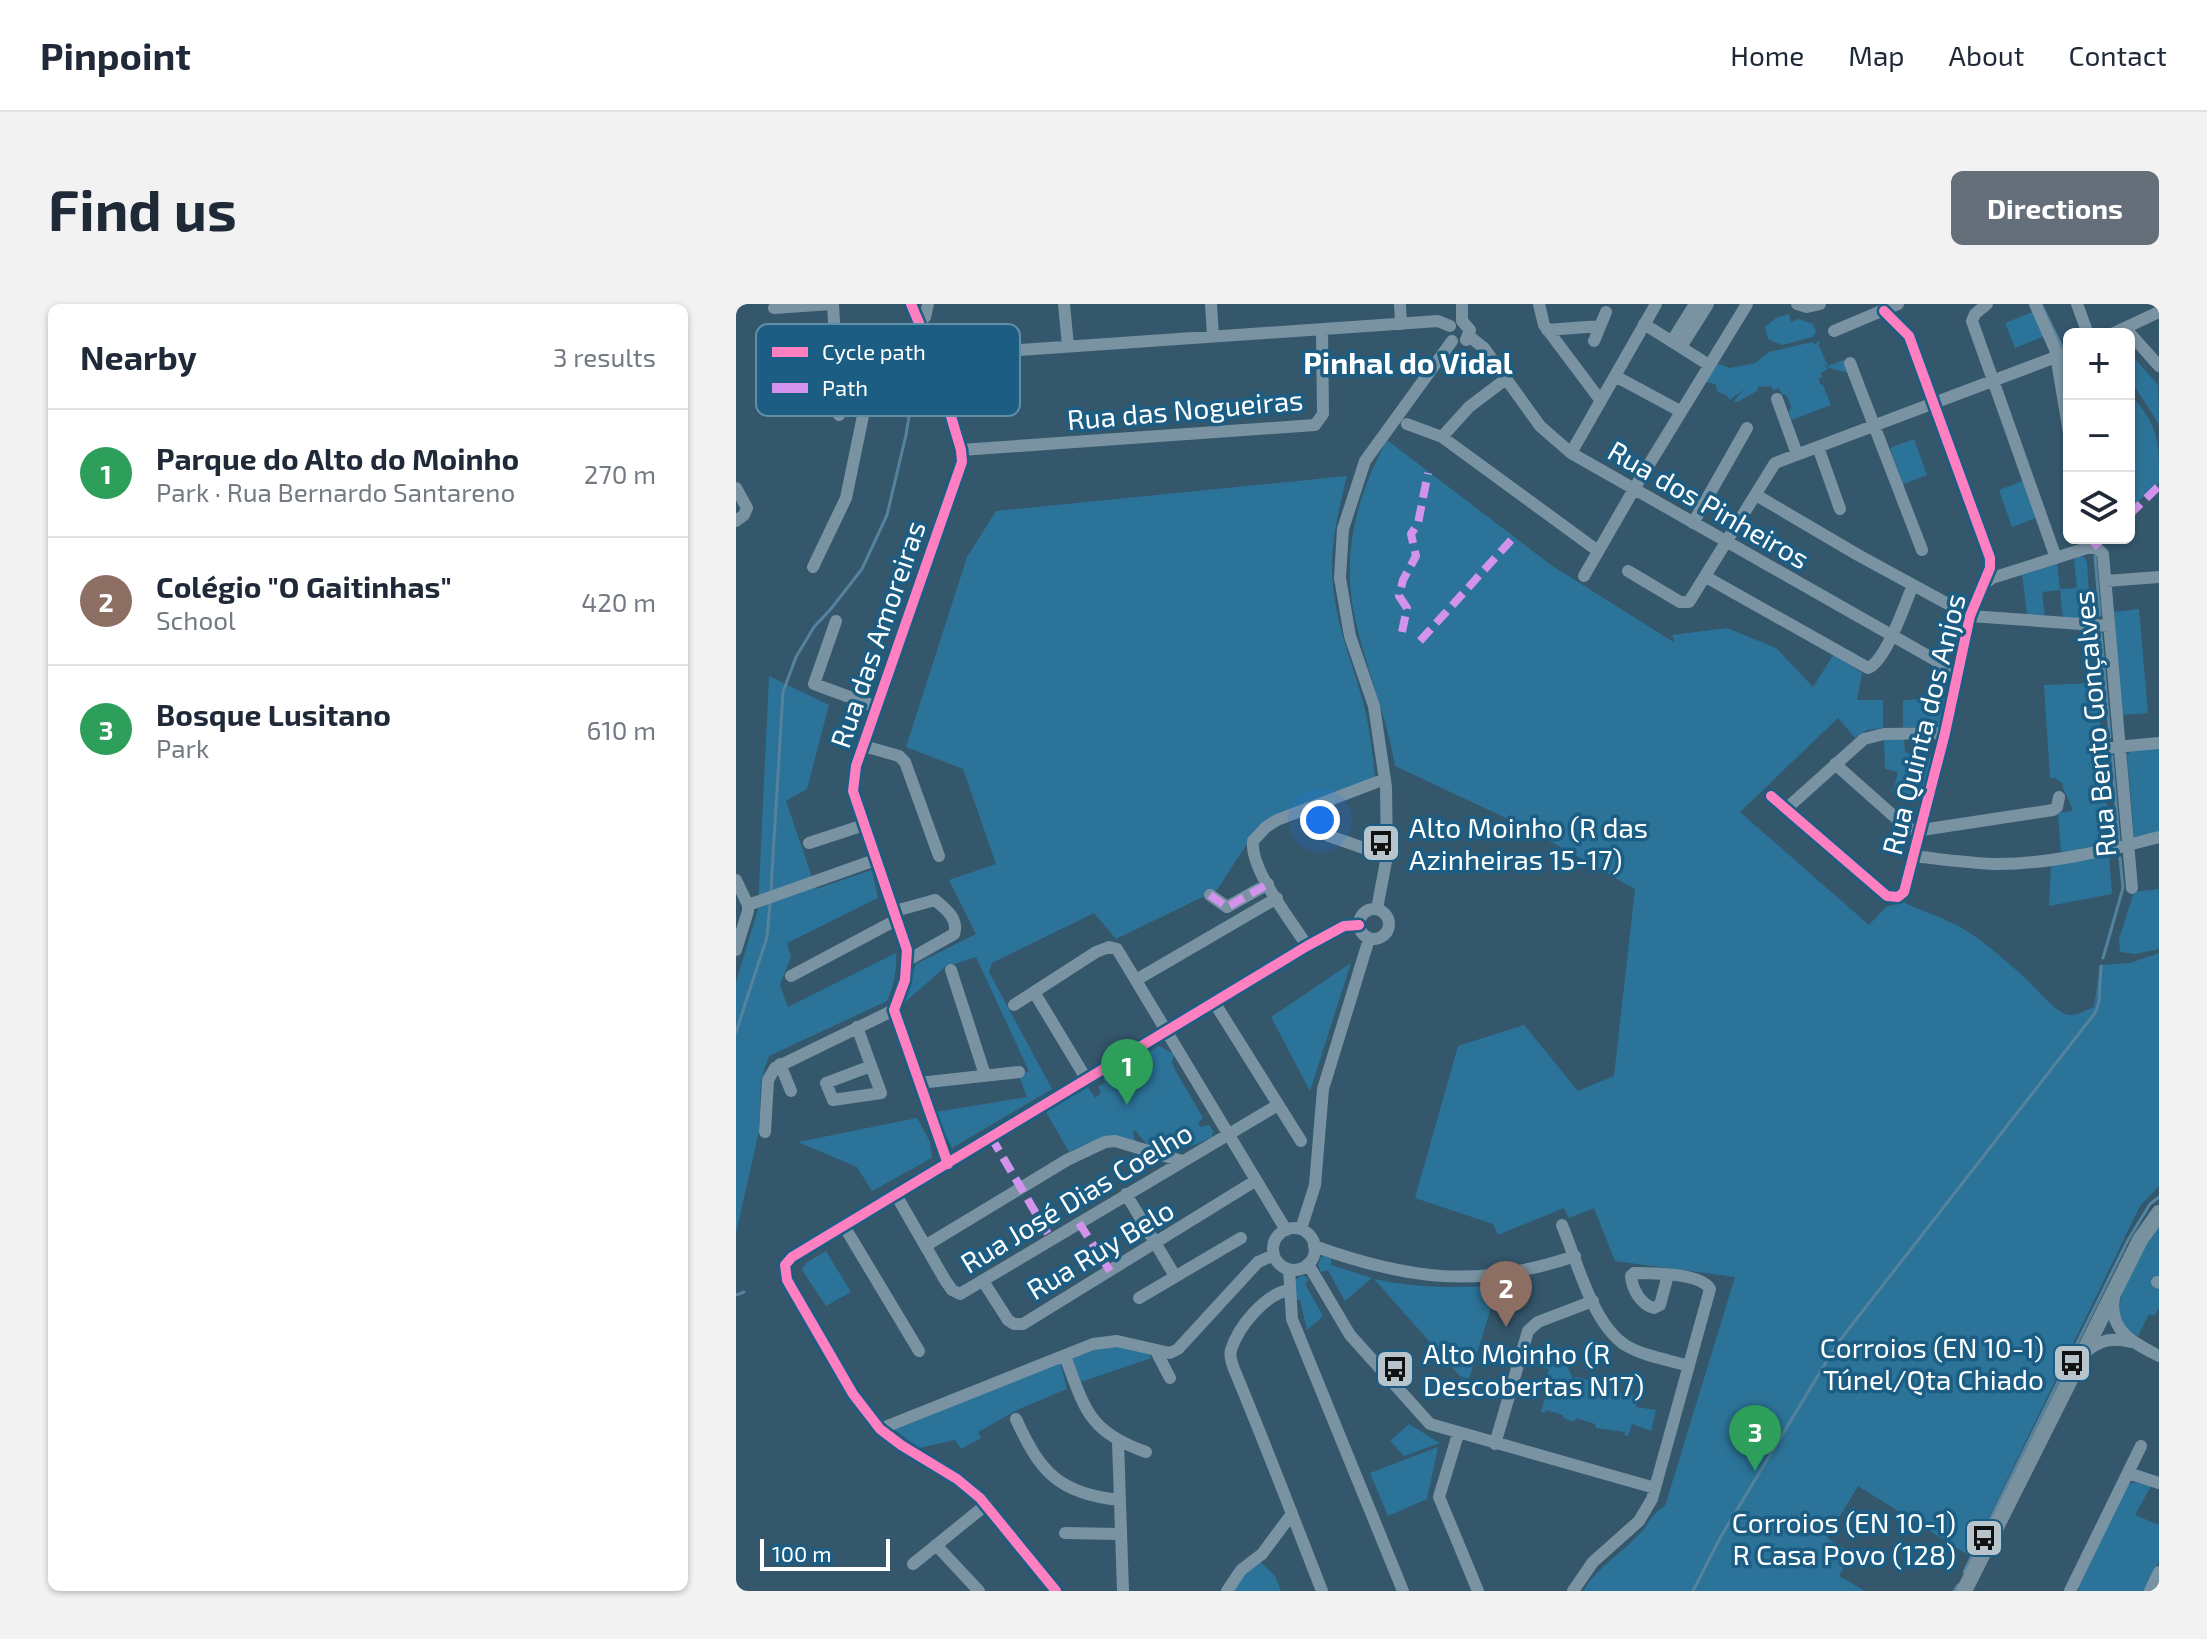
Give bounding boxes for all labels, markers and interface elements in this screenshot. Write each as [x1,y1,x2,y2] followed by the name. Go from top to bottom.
[40,32,191,78] text: Pinpoint
[1730,38,1804,72] text: Home
[1848,38,1905,72] text: Map
[1949,38,2024,72] text: About
[2068,38,2167,72] text: Contact
[1951,171,2159,245] button: Directions
[48,175,237,242] text: Find us
[756,324,1020,416] legend
[2063,328,2135,544] map controls
[2063,328,2135,400] button: +
[80,336,197,377] text: Nearby
[822,338,926,364] text: Cycle path
[553,341,656,372] text: 3 results
[1303,344,1513,380] district label: Pinhal do Vidal
[822,374,868,400] text: Path
[1066,382,1304,436] street label: Rua das Nogueiras
[2063,400,2135,472] button: −
[1603,433,1815,575] street label: Rua dos Pinheiros
[156,440,519,476] text: Parque do Alto do Moinho
[100,458,112,489] text: 1
[584,458,656,489] text: 270 m
[2063,472,2135,544] button: layers
[156,476,515,507] text: Park · Rua Bernardo Santareno
[822,516,932,752] street label: Rua das Amoreiras
[156,568,452,604] text: Colégio "O Gaitinhas"
[98,586,114,617] text: 2
[581,586,656,617] text: 420 m
[1874,590,1972,858] street label: Rua Quinta dos Anjos
[2065,590,2124,858] street label: Rua Bento Gonçalves
[156,604,236,635] text: School
[156,696,391,732] text: Bosque Lusitano
[99,714,113,745] text: 3
[587,714,656,745] text: 610 m
[156,732,209,763] text: Park
[1300,800,1340,840] your location
[1409,810,1648,876] place label: Alto Moinho (R das Azinheiras 15-17)
[1360,822,1402,864] bus stop icon: Alto Moinho (R das Azinheiras 15-17)
[1101,1039,1153,1105] pin: 1
[954,1114,1198,1280] street label: Rua José Dias Coelho
[1020,1192,1180,1306] street label: Rua Ruy Belo
[1480,1261,1532,1327] pin: 2
[1820,1330,2044,1396] place label: Corroios (EN 10-1) Túnel/Qta Chiado
[1423,1336,1644,1402] place label: Alto Moinho (R Descobertas N17)
[2051,1342,2093,1384] bus stop icon: Corroios (EN 10-1) Túnel/Qta Chiado
[1374,1348,1416,1390] bus stop icon: Alto Moinho (R Descobertas N17)
[1729,1405,1781,1471] pin: 3
[1732,1505,1956,1571] place label: Corroios (EN 10-1) R Casa Povo (128)
[1963,1517,2005,1559] bus stop icon: Corroios (EN 10-1) R Casa Povo (128)
[760,1535,890,1571] scale bar
[772,1540,831,1566] text: 100 m

